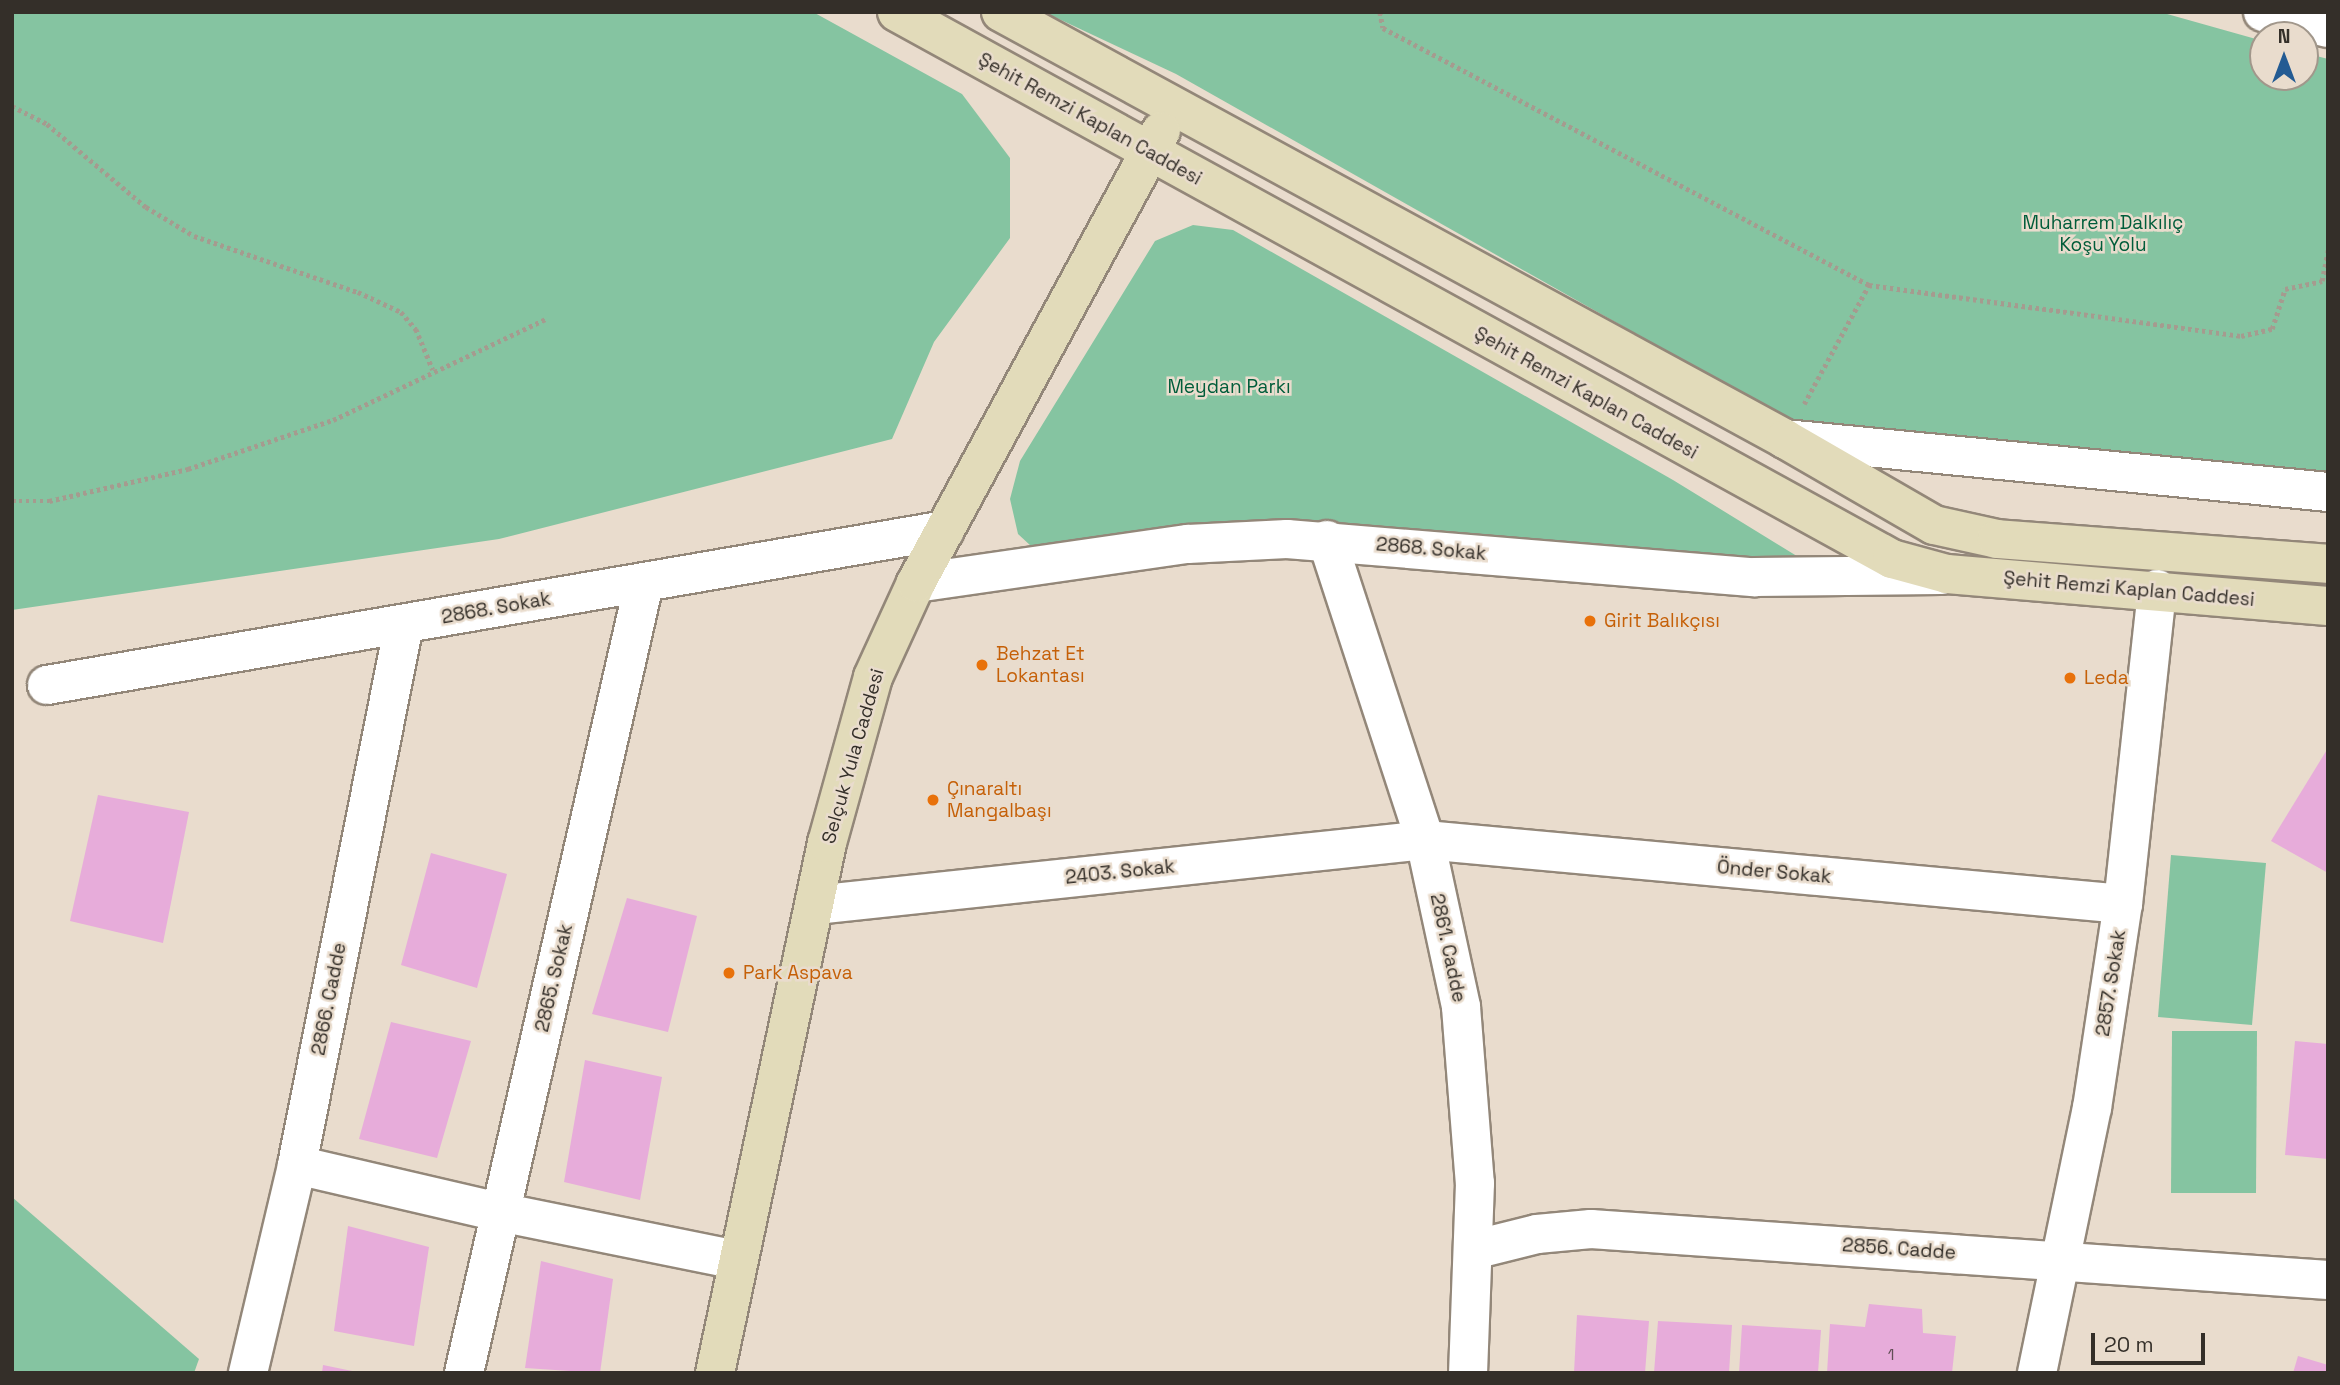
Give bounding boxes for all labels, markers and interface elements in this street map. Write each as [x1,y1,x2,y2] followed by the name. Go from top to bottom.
[2249,21,2319,91] north arrow
[2278,24,2290,49] text: N
[974,48,1206,190] street label: Şehit Remzi Kaplan Caddesi
[2023,212,2183,256] park label: Muharrem Dalkılıç Koşu Yolu
[1470,322,1702,464] street label: Şehit Remzi Kaplan Caddesi
[1167,376,1291,398] park label: Meydan Parkı
[1375,533,1487,565] street label: 2868. Sokak
[2003,567,2255,611] street label: Şehit Remzi Kaplan Caddesi
[439,587,553,629] street label: 2868. Sokak
[1604,610,1720,632] place label: Girit Balıkçısı
[1582,613,1598,629] marker: Girit Balıkçısı
[996,643,1085,687] place label: Behzat Et Lokantası
[974,657,990,673] marker: Behzat Et Lokantası
[817,666,889,846] street label: Selçuk Yula Caddesi
[2084,667,2129,689] place label: Leda
[2062,670,2078,686] marker: Leda
[947,778,1052,822] place label: Çınaraltı Mangalbaşı
[925,792,941,808] marker: Çınaraltı Mangalbaşı
[1064,855,1176,889] street label: 2403. Sokak
[1716,856,1832,888] street label: Önder Sokak
[1425,891,1471,1005] street label: 2861. Cadde
[530,922,578,1034] street label: 2865. Sokak
[2091,928,2131,1038] street label: 2857. Sokak
[307,940,351,1058] street label: 2866. Cadde
[743,962,853,984] place label: Park Aspava
[721,965,737,981] marker: Park Aspava
[1841,1234,1957,1264] street label: 2856. Cadde
[2095,1318,2209,1362] scale bar
[2104,1331,2154,1358] text: 20 m
[1888,1345,1894,1365] house number: 1

